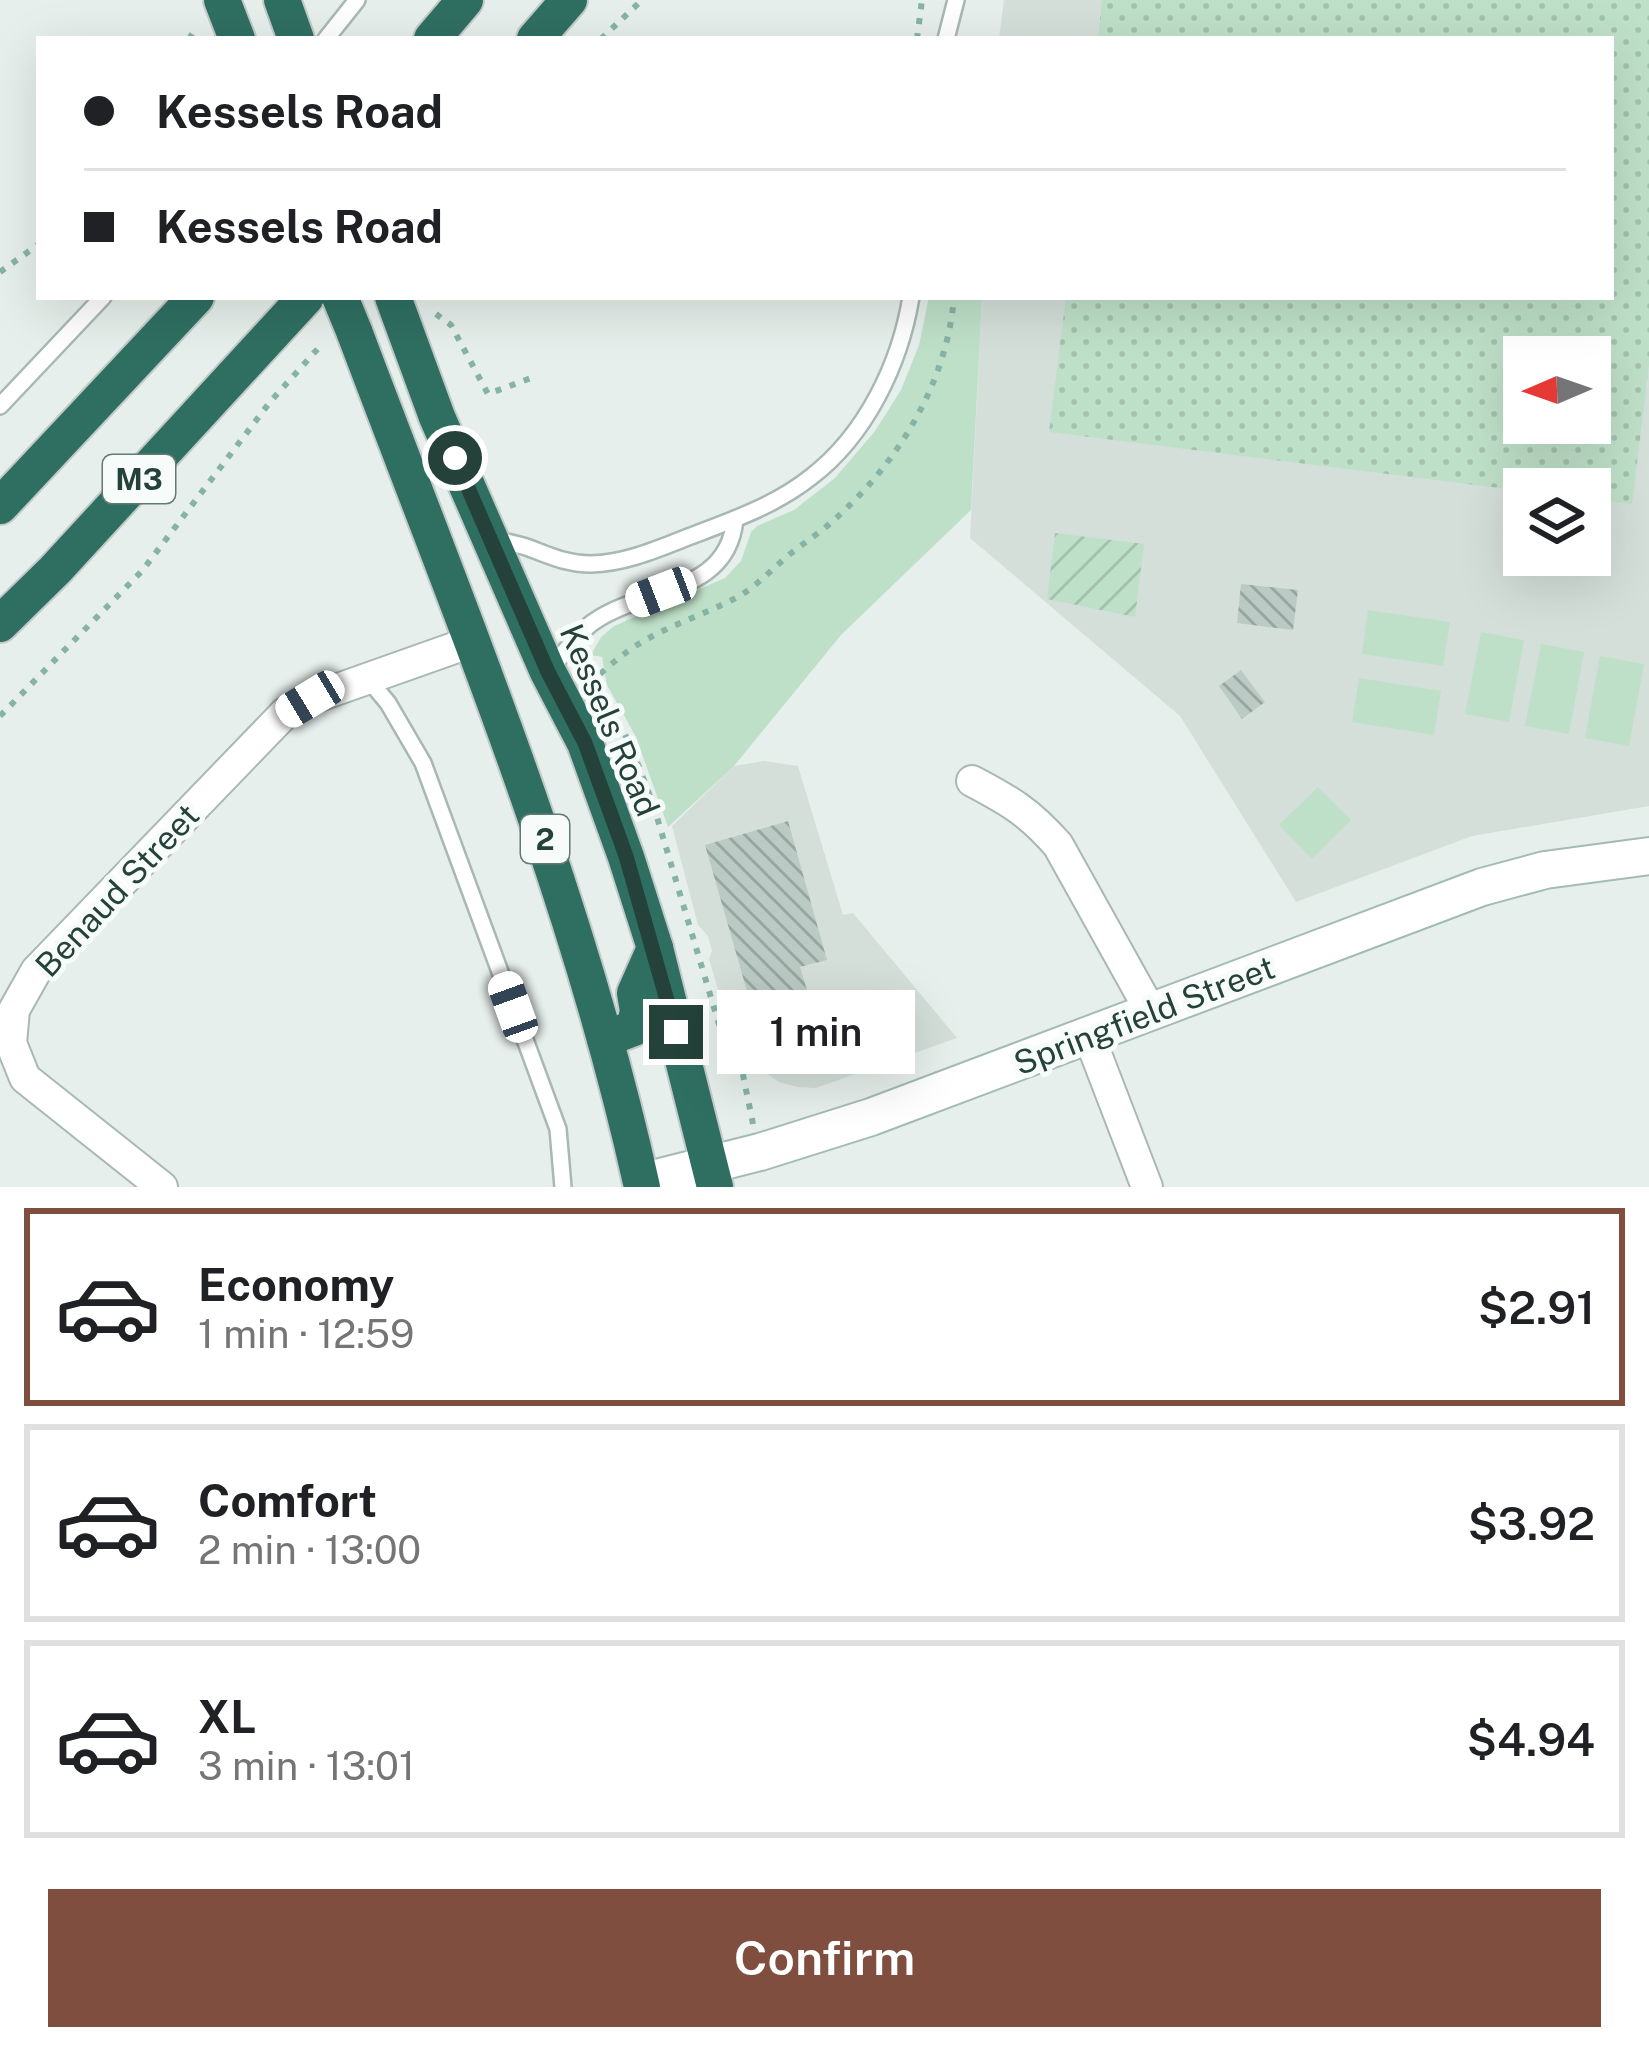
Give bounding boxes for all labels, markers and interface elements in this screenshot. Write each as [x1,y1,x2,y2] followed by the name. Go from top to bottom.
[156,85,443,138] text: Kessels Road
[156,200,443,253] text: Kessels Road
[1503,336,1611,444] north arrow
[1503,336,1611,576] map controls
[428,431,482,485] route start
[103,455,175,503] road number: M3
[1503,468,1611,576] button: layers
[621,562,701,622] car
[553,618,667,822] street label: Kessels Road
[270,665,350,733] car
[28,796,206,984] street label: Benaud Street
[521,815,569,863] road number: 2
[1008,948,1280,1082] street label: Springfield Street
[484,967,542,1047] car
[718,990,916,1074] callout: 1 min
[649,1005,703,1059] route end
[770,1009,862,1055] text: 1 min
[54,1253,162,1361] icon: car
[198,1258,394,1311] text: Economy
[1478,1281,1595,1334] text: $2.91
[198,1311,414,1357] text: 1 min · 12:59
[54,1469,162,1577] icon: car
[198,1474,377,1527] text: Comfort
[1468,1497,1595,1550] text: $3.92
[198,1527,421,1573] text: 2 min · 13:00
[54,1685,162,1793] icon: car
[198,1690,256,1743] text: XL
[1467,1713,1595,1766] text: $4.94
[198,1743,415,1789] text: 3 min · 13:01
[48,1889,1601,2027] button: Confirm

